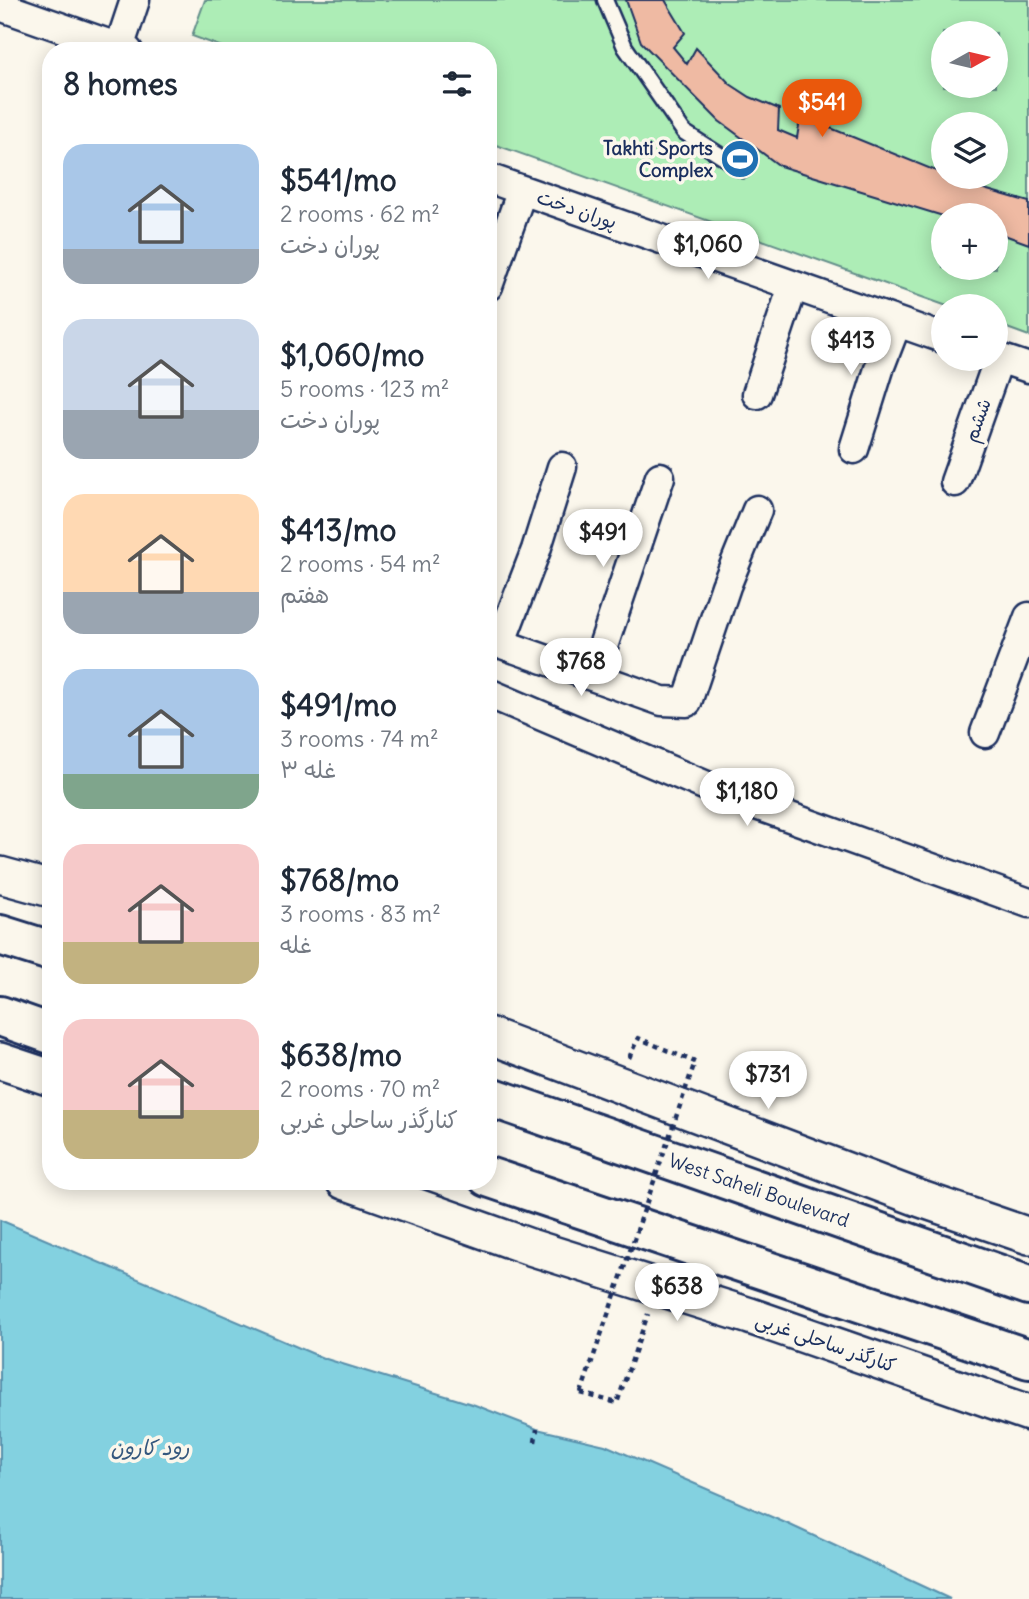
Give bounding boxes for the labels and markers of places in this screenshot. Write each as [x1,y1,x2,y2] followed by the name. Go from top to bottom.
[781,80,863,139] pin: $541
[603,136,714,182] place label: Takhti Sports Complex
[719,138,761,180] sports icon: Takhti Sports Complex
[651,222,765,281] pin: $1,060
[810,318,892,377] pin: $413
[562,510,644,569] pin: $491
[540,638,622,698] pin: $768
[690,768,804,828] pin: $1,180
[727,1052,809,1111] pin: $731
[636,1264,718,1323] pin: $638

